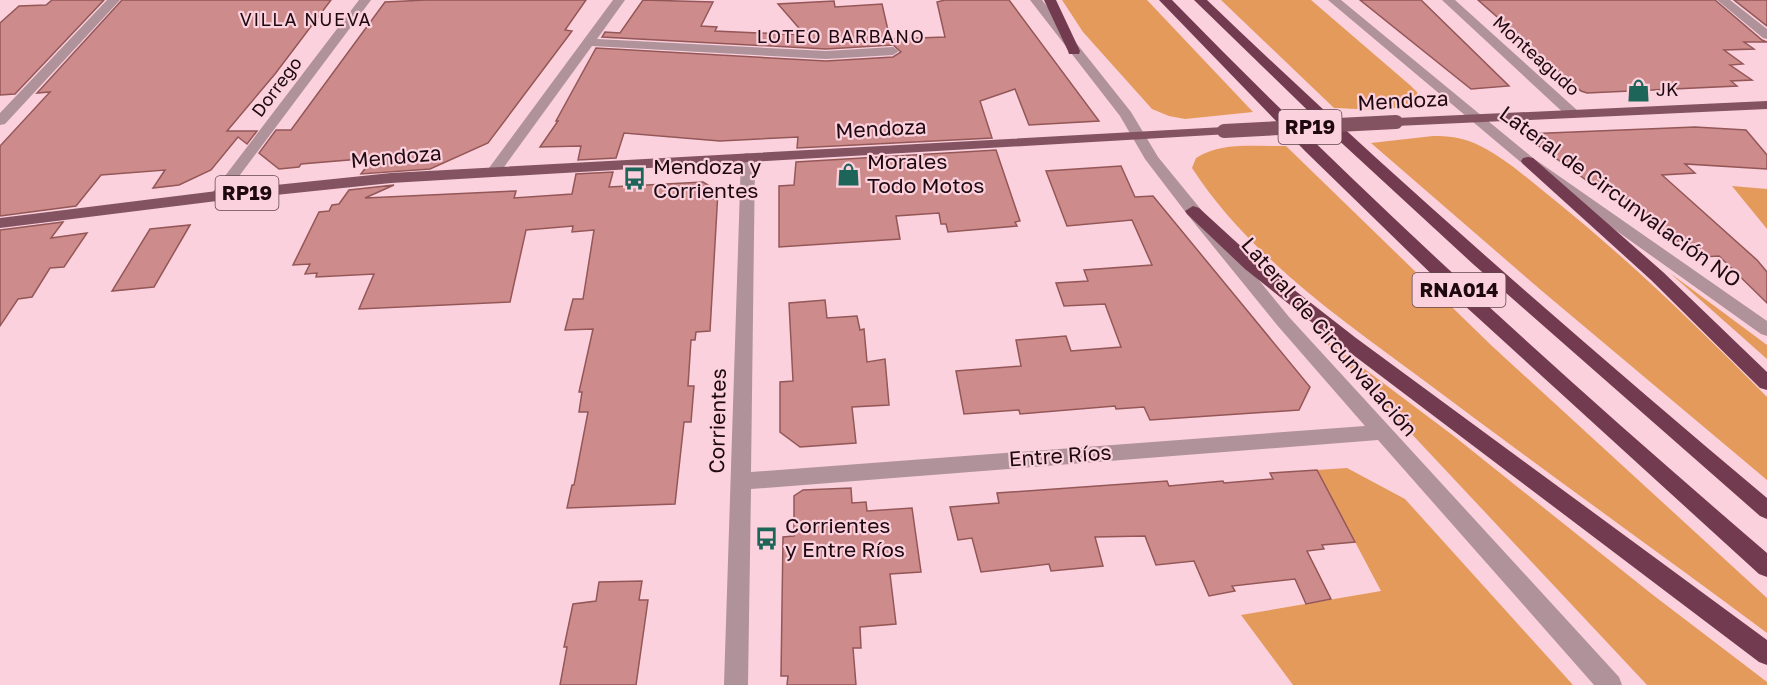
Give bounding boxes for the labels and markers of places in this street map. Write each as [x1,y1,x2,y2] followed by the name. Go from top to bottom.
[1625,77,1651,103] shop icon: JK
[1656,78,1678,100] place label: JK
[867,148,984,198] place label: Morales Todo Motos
[653,153,761,203] place label: Mendoza y Corrientes
[836,161,862,187] shop icon: Morales Todo Motos
[622,166,648,192] bus stop icon: Mendoza y Corrientes
[785,512,905,562] place label: Corrientes y Entre Ríos
[754,525,780,551] bus stop icon: Corrientes y Entre Ríos

